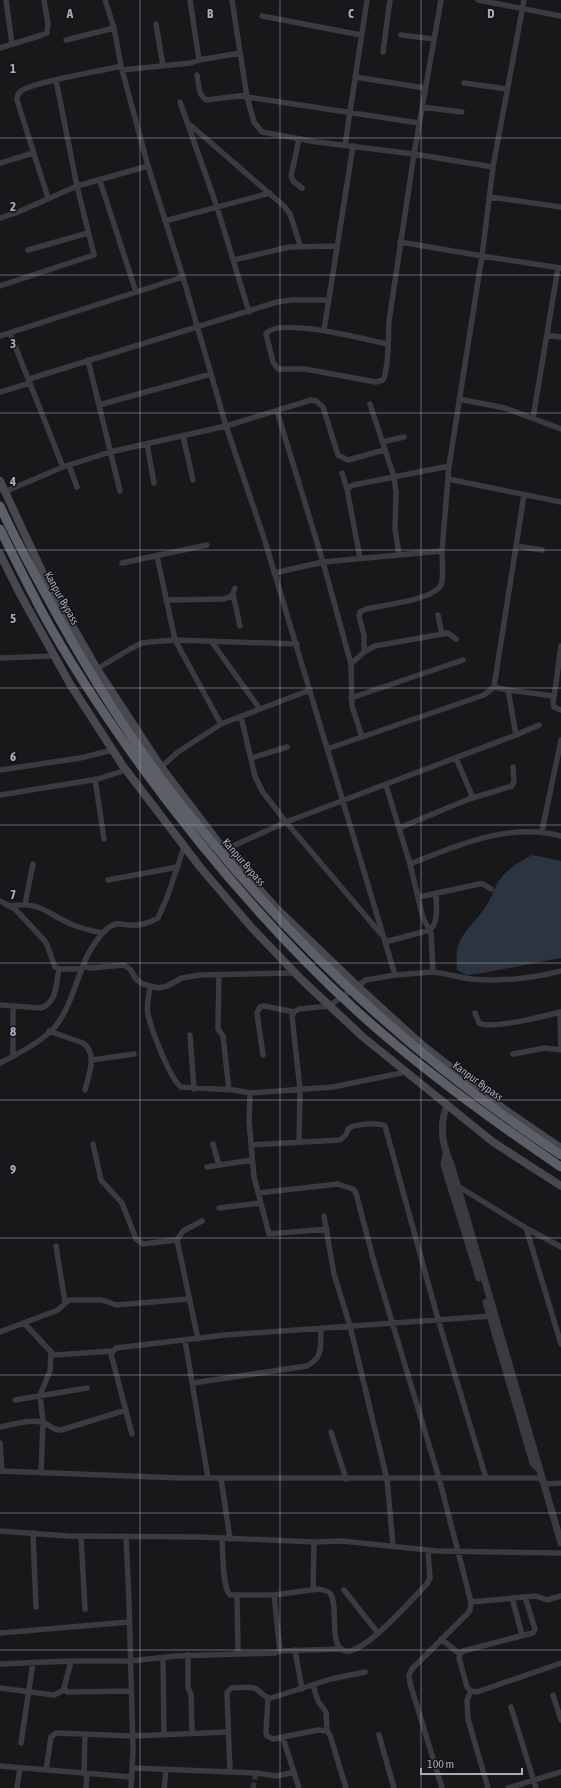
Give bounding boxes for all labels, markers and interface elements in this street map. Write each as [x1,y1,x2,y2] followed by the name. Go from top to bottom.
[66,6,74,21] text: A
[207,6,214,21] text: B
[348,6,354,21] text: C
[487,6,495,21] text: D
[10,61,16,76] text: 1
[10,199,16,214] text: 2
[10,336,16,351] text: 3
[9,474,16,489] text: 4
[43,569,82,627] street label: Kanpur Bypass
[10,611,16,626] text: 5
[10,749,16,764] text: 6
[220,836,268,888] street label: Kanpur Bypass
[10,887,16,902] text: 7
[10,1024,16,1039] text: 8
[451,1059,505,1103] street label: Kanpur Bypass
[10,1162,16,1177] text: 9
[421,1750,522,1776] scale bar
[427,1757,454,1771] text: 100 m

